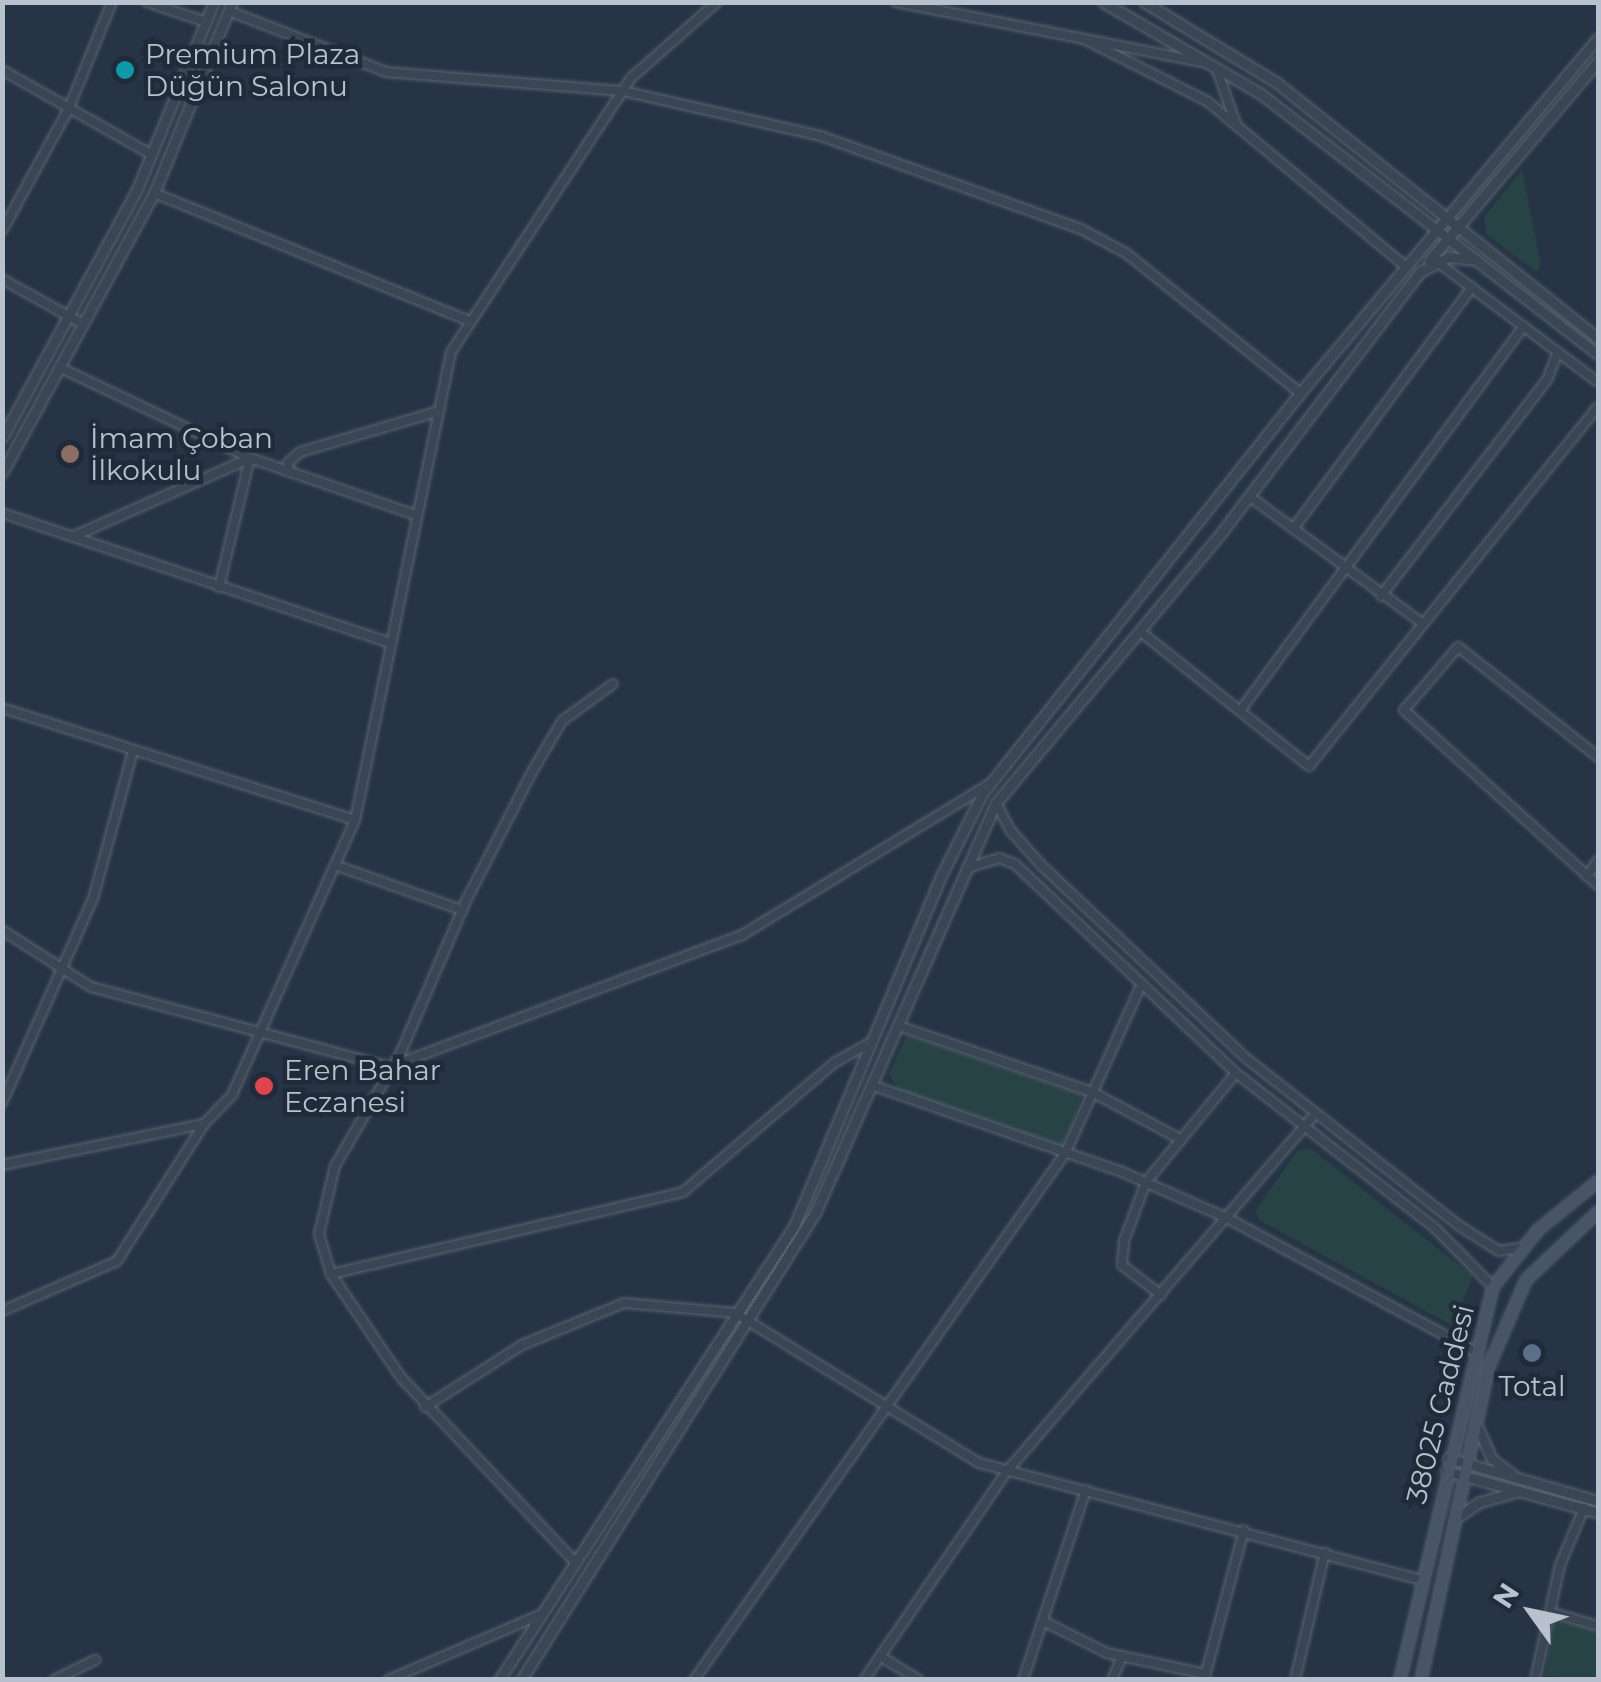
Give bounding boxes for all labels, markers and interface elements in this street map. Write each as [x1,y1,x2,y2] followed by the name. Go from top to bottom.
[145,37,360,103] place label: Premium Plaza Düğün Salonu
[114,59,136,81] marker: Premium Plaza Düğün Salonu
[90,421,273,487] place label: İmam Çoban İlkokulu
[59,443,81,465] marker: İmam Çoban İlkokulu
[284,1053,441,1119] place label: Eren Bahar Eczanesi
[253,1075,275,1097] marker: Eren Bahar Eczanesi
[1399,1301,1481,1507] street label: 38025 Caddesi
[1521,1342,1543,1364] marker: Total
[1499,1369,1565,1403] place label: Total
[1481,1562,1581,1662] north arrow
[1485,1577,1526,1614] text: N

